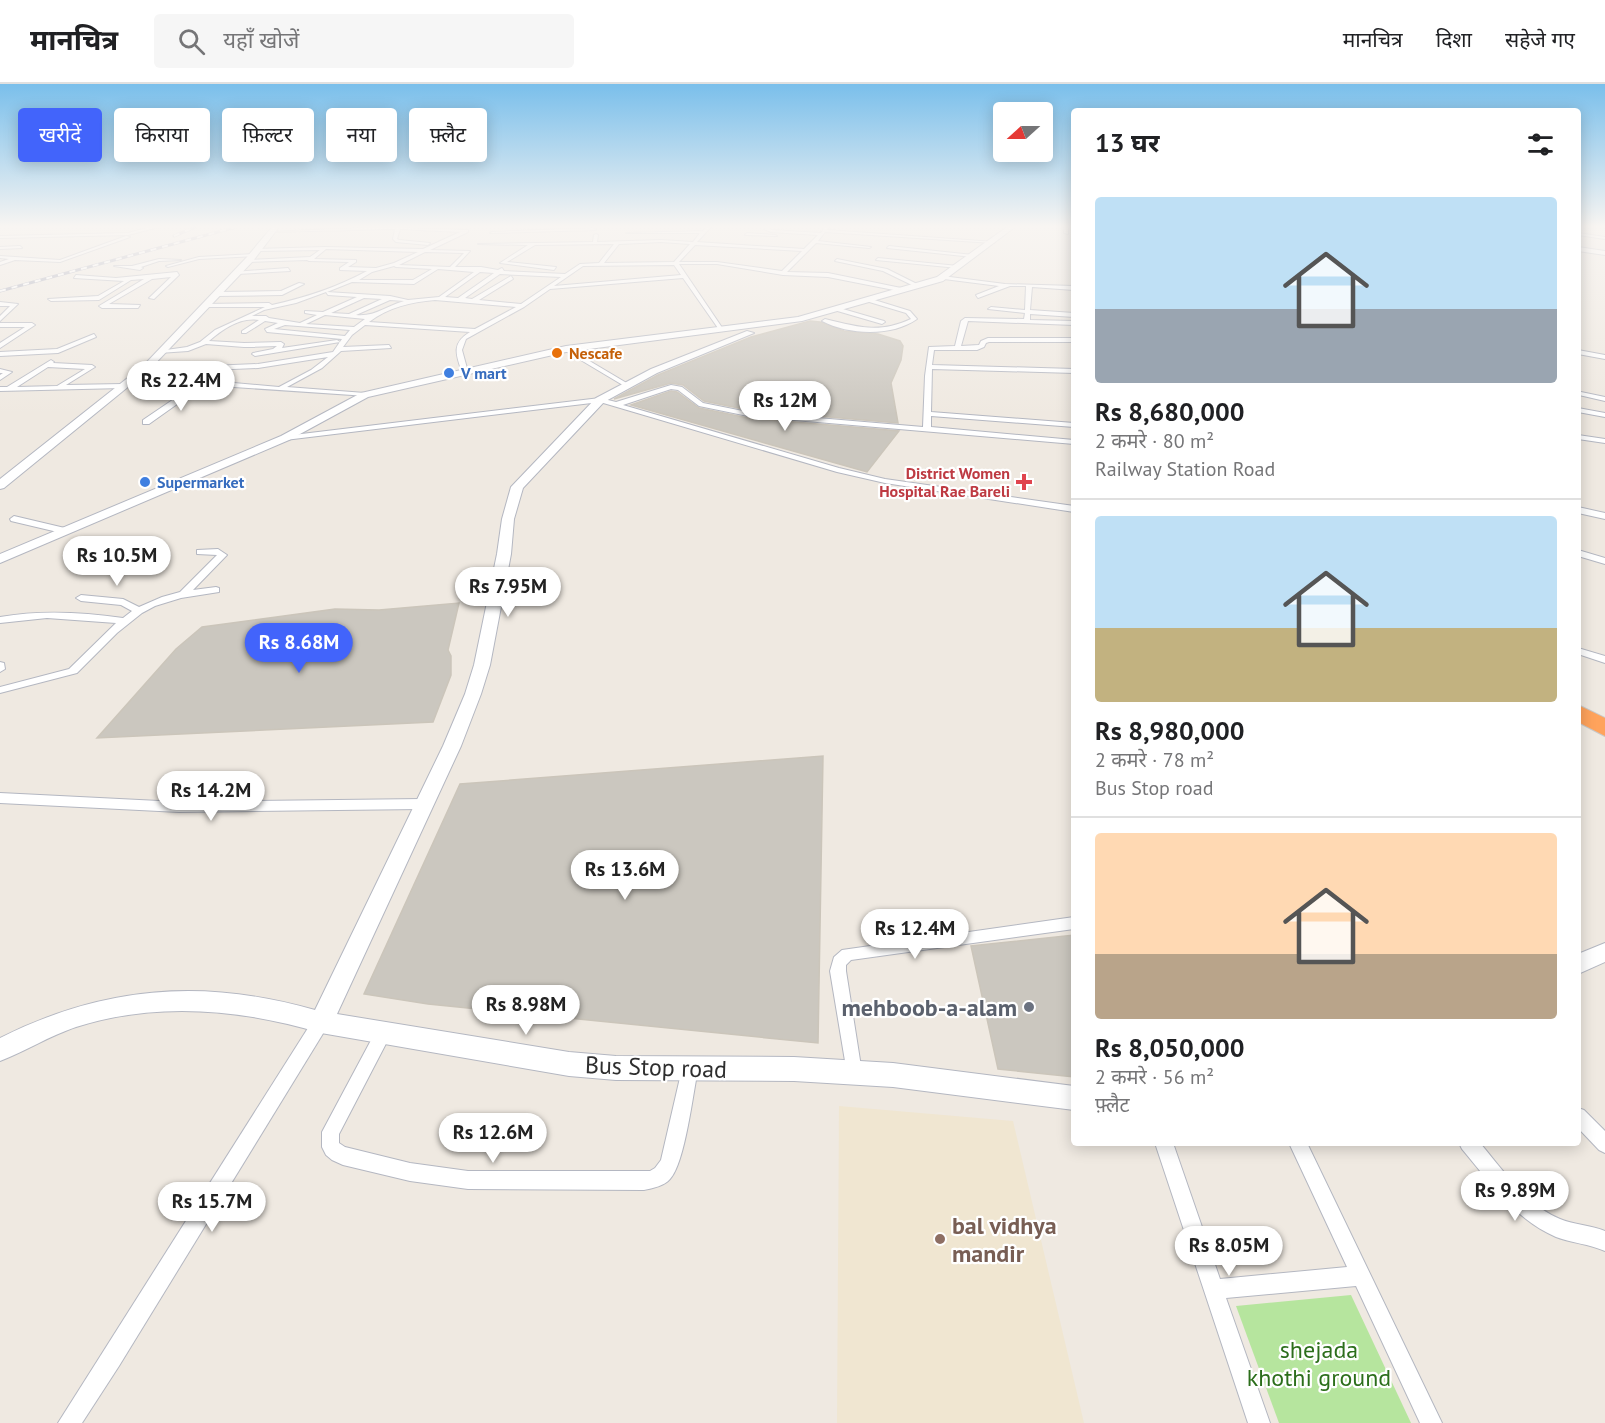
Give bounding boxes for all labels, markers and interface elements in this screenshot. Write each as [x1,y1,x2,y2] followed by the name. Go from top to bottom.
[154,14,574,68] search box
[30,21,118,58] text: मानचित्र
[175,25,208,58] icon: search
[223,26,299,54] text: यहाँ खोजें
[1343,26,1403,53] text: मानचित्र
[1436,26,1472,53] text: दिशा
[1505,26,1575,53] text: सहेजे गए
[993,102,1053,162] north arrow
[993,102,1053,162] map controls
[18,108,102,162] chip: खरीदें
[114,108,210,162] chip: किराया
[222,108,314,162] chip: फ़िल्टर
[326,108,397,162] chip: नया
[409,108,487,162] chip: फ़्लैट
[1095,126,1159,159] text: 13 घर
[1524,128,1557,161] icon: filters
[1272,236,1380,344] icon: home
[569,343,622,363] place label: Nescafe
[550,346,564,360] marker: Nescafe
[119,361,243,412] pin: Rs 22.4M
[460,363,507,383] place label: V mart
[442,366,456,380] marker: V mart
[141,367,221,393] text: Rs 22.4M
[736,381,834,432] pin: Rs 12M
[753,387,817,413] text: Rs 12M
[1095,395,1245,428] text: Rs 8,680,000
[1095,428,1214,454] text: 2 कमरे · 80 m²
[1095,456,1275,482] text: Railway Station Road
[879,463,1010,501] place label: District Women Hospital Rae Bareli
[157,472,245,492] place label: Supermarket
[1015,473,1033,491] marker: District Women Hospital Rae Bareli
[138,475,152,489] marker: Supermarket
[55,536,179,587] pin: Rs 10.5M
[77,542,157,568] text: Rs 10.5M
[1272,555,1380,663] icon: home
[446,567,570,618] pin: Rs 7.95M
[469,573,547,599] text: Rs 7.95M
[237,623,361,674] pin: Rs 8.68M
[259,629,339,655] text: Rs 8.68M
[1095,714,1245,747] text: Rs 8,980,000
[1095,747,1214,773] text: 2 कमरे · 78 m²
[149,771,273,822] pin: Rs 14.2M
[1095,775,1213,801] text: Bus Stop road
[171,777,251,803] text: Rs 14.2M
[563,850,687,901] pin: Rs 13.6M
[585,856,665,882] text: Rs 13.6M
[1272,872,1380,980] icon: home
[853,909,977,960] pin: Rs 12.4M
[875,915,955,941] text: Rs 12.4M
[464,985,588,1036] pin: Rs 8.98M
[486,991,566,1017] text: Rs 8.98M
[842,992,1017,1023] place label: mehboob-a-alam
[1022,1000,1036,1014] marker: mehboob-a-alam
[1095,1031,1245,1064] text: Rs 8,050,000
[584,1049,728,1085] street label: Bus Stop road
[1095,1064,1214,1090] text: 2 कमरे · 56 m²
[1095,1092,1130,1118] text: फ़्लैट
[431,1113,555,1164] pin: Rs 12.6M
[453,1119,533,1145] text: Rs 12.6M
[1453,1171,1577,1222] pin: Rs 9.89M
[1475,1177,1555,1203] text: Rs 9.89M
[150,1182,274,1233] pin: Rs 15.7M
[172,1188,252,1214] text: Rs 15.7M
[952,1210,1057,1269] place label: bal vidhya mandir
[1167,1226,1291,1277] pin: Rs 8.05M
[933,1232,947,1246] marker: bal vidhya mandir
[1189,1232,1269,1258] text: Rs 8.05M
[1247,1334,1391,1393] park label: shejada khothi ground

